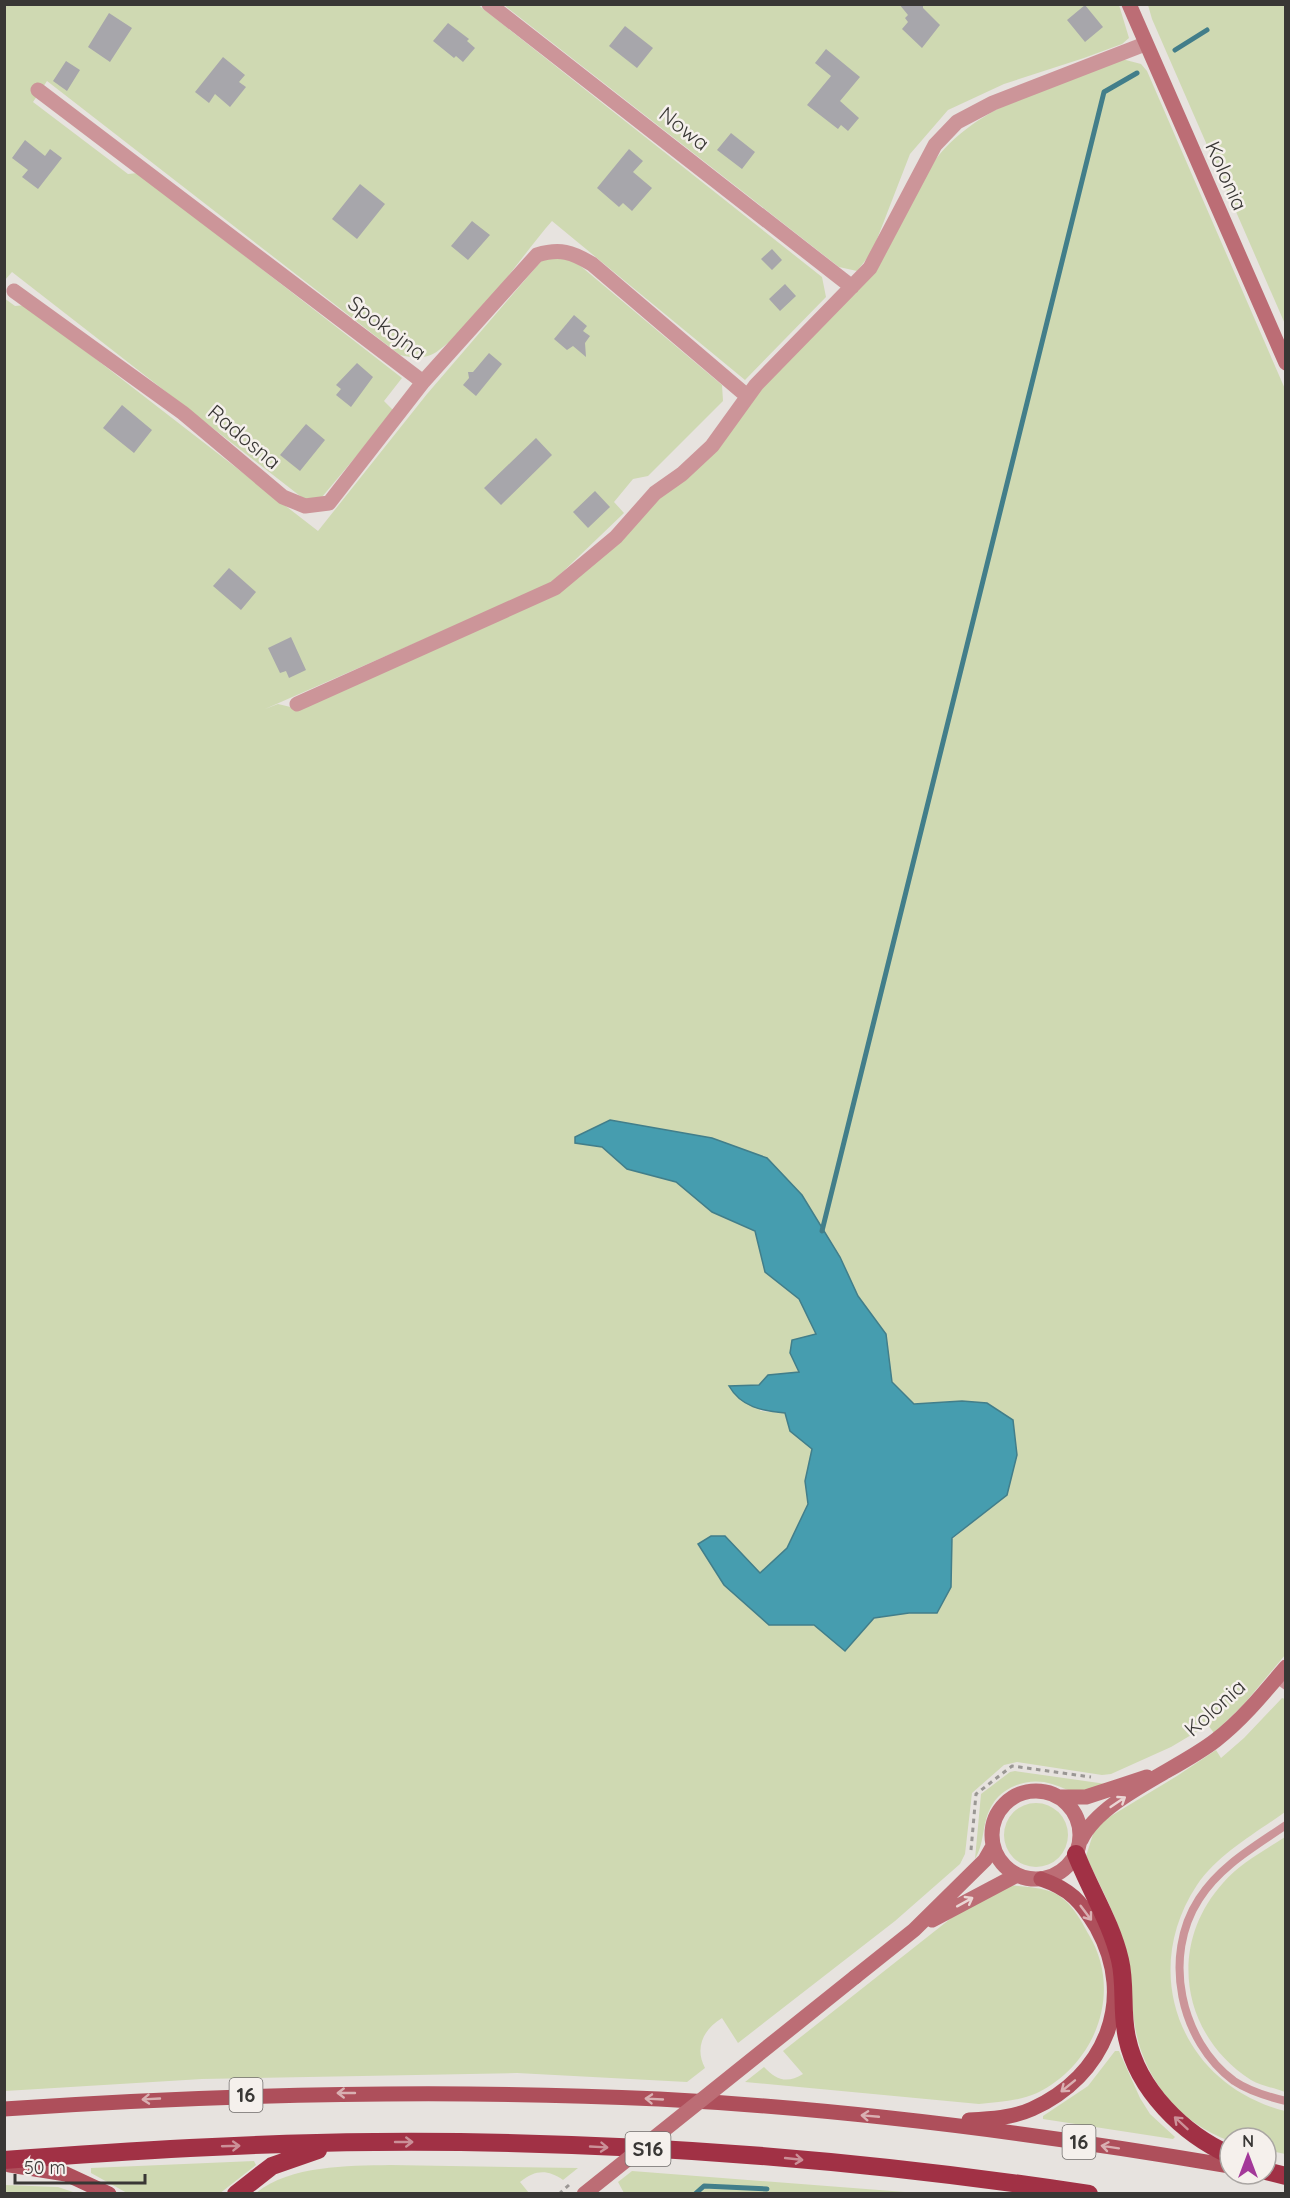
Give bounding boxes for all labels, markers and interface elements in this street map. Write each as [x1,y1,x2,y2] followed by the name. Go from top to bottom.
[654,101,715,156] street label: Nowa
[1200,137,1254,214] street label: Kolonia
[343,289,432,365] street label: Spokojna
[203,398,286,474] street label: Radosna
[1178,1673,1250,1741] street label: Kolonia
[1110,1796,1126,1808] one-way arrow
[956,1896,973,1908] one-way arrow
[1080,1904,1092,1920] one-way arrow
[230,2078,262,2112] road number: 16
[1060,2080,1076,2093] one-way arrow
[336,2087,356,2099] one-way arrow
[141,2094,161,2105] one-way arrow
[645,2094,665,2105] one-way arrow
[860,2110,880,2121] one-way arrow
[1174,2116,1189,2130] one-way arrow
[1062,2125,1096,2159] road number: 16
[1218,2126,1278,2186] north arrow
[1242,2131,1254,2151] text: N
[626,2132,670,2166] road number: S16
[394,2136,414,2148] one-way arrow
[220,2140,240,2151] one-way arrow
[589,2141,609,2152] one-way arrow
[1101,2141,1120,2152] one-way arrow
[15,2147,146,2185] scale bar
[784,2153,803,2164] one-way arrow
[24,2156,66,2179] text: 50 m

